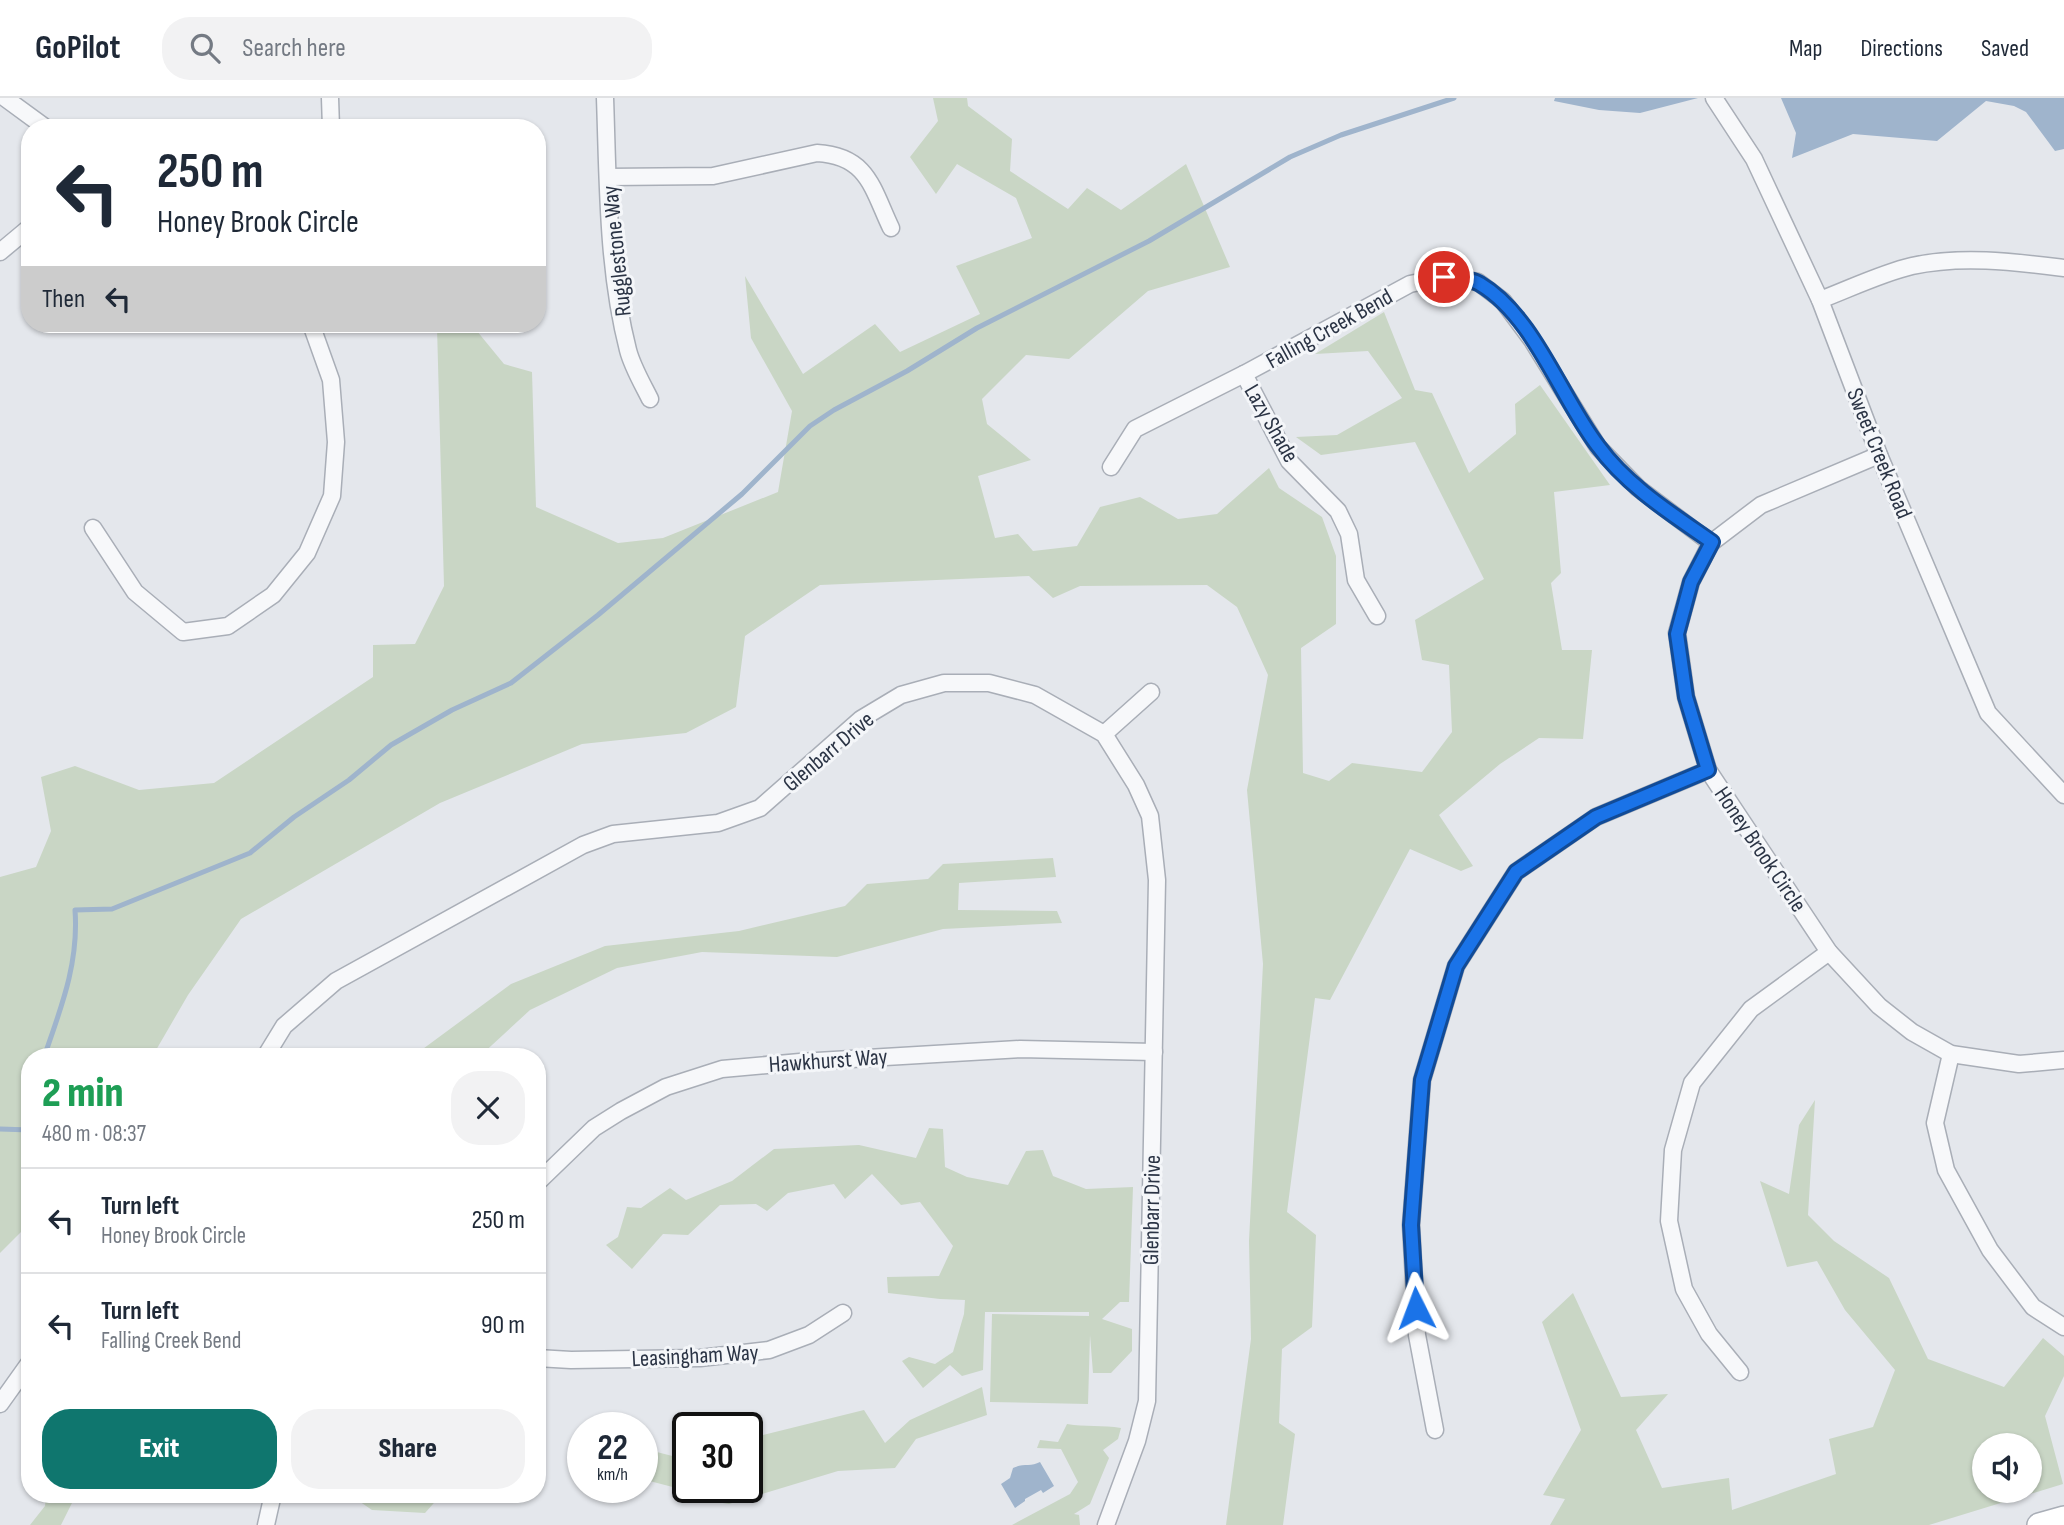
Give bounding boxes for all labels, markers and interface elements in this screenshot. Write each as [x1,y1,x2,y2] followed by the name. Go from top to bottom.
[162,17,652,80] search box
[35,28,120,68] text: GoPilot
[186,29,224,67] icon: search
[242,33,346,64] text: Search here
[1789,34,1822,63] text: Map
[1860,34,1943,63] text: Directions
[1981,34,2029,63] text: Saved
[157,143,263,202] text: 250 m
[42,147,133,238] icon: left
[596,184,638,318] street label: Rugglestone Way
[157,203,359,242] text: Honey Brook Circle
[1414,247,1474,307] pin
[1425,258,1463,296] icon: arrive
[99,280,137,318] icon: left
[1261,283,1398,375] street label: Falling Creek Bend
[42,284,85,315] text: Then
[1238,379,1305,468] street label: Lazy Shade
[1840,384,1918,523] street label: Sweet Creek Road
[777,706,880,798] street label: Glenbarr Drive
[1708,782,1812,918] street label: Honey Brook Circle
[768,1043,888,1079] street label: Hawkhurst Way
[42,1068,123,1119] text: 2 min
[451,1071,525,1145] button: close
[42,1120,146,1148] text: 480 m · 08:37
[1137,1155,1167,1265] street label: Glenbarr Drive
[101,1191,179,1222] text: Turn left
[42,1202,80,1240] icon: left
[471,1205,525,1236] text: 250 m
[101,1222,246,1250] text: Honey Brook Circle
[1379,1271,1453,1345] position arrow
[101,1296,179,1327] text: Turn left
[42,1307,80,1345] icon: left
[481,1310,525,1341] text: 90 m
[101,1327,241,1355] text: Falling Creek Bend
[631,1339,759,1373] street label: Leasingham Way
[42,1409,277,1489] button: Exit
[291,1409,525,1489] button: Share
[672,1412,763,1503] speed limit sign: 30
[597,1427,628,1470] text: 22
[1972,1433,2042,1503] map controls
[1972,1433,2042,1503] button: sound
[597,1464,628,1485] text: km/h

